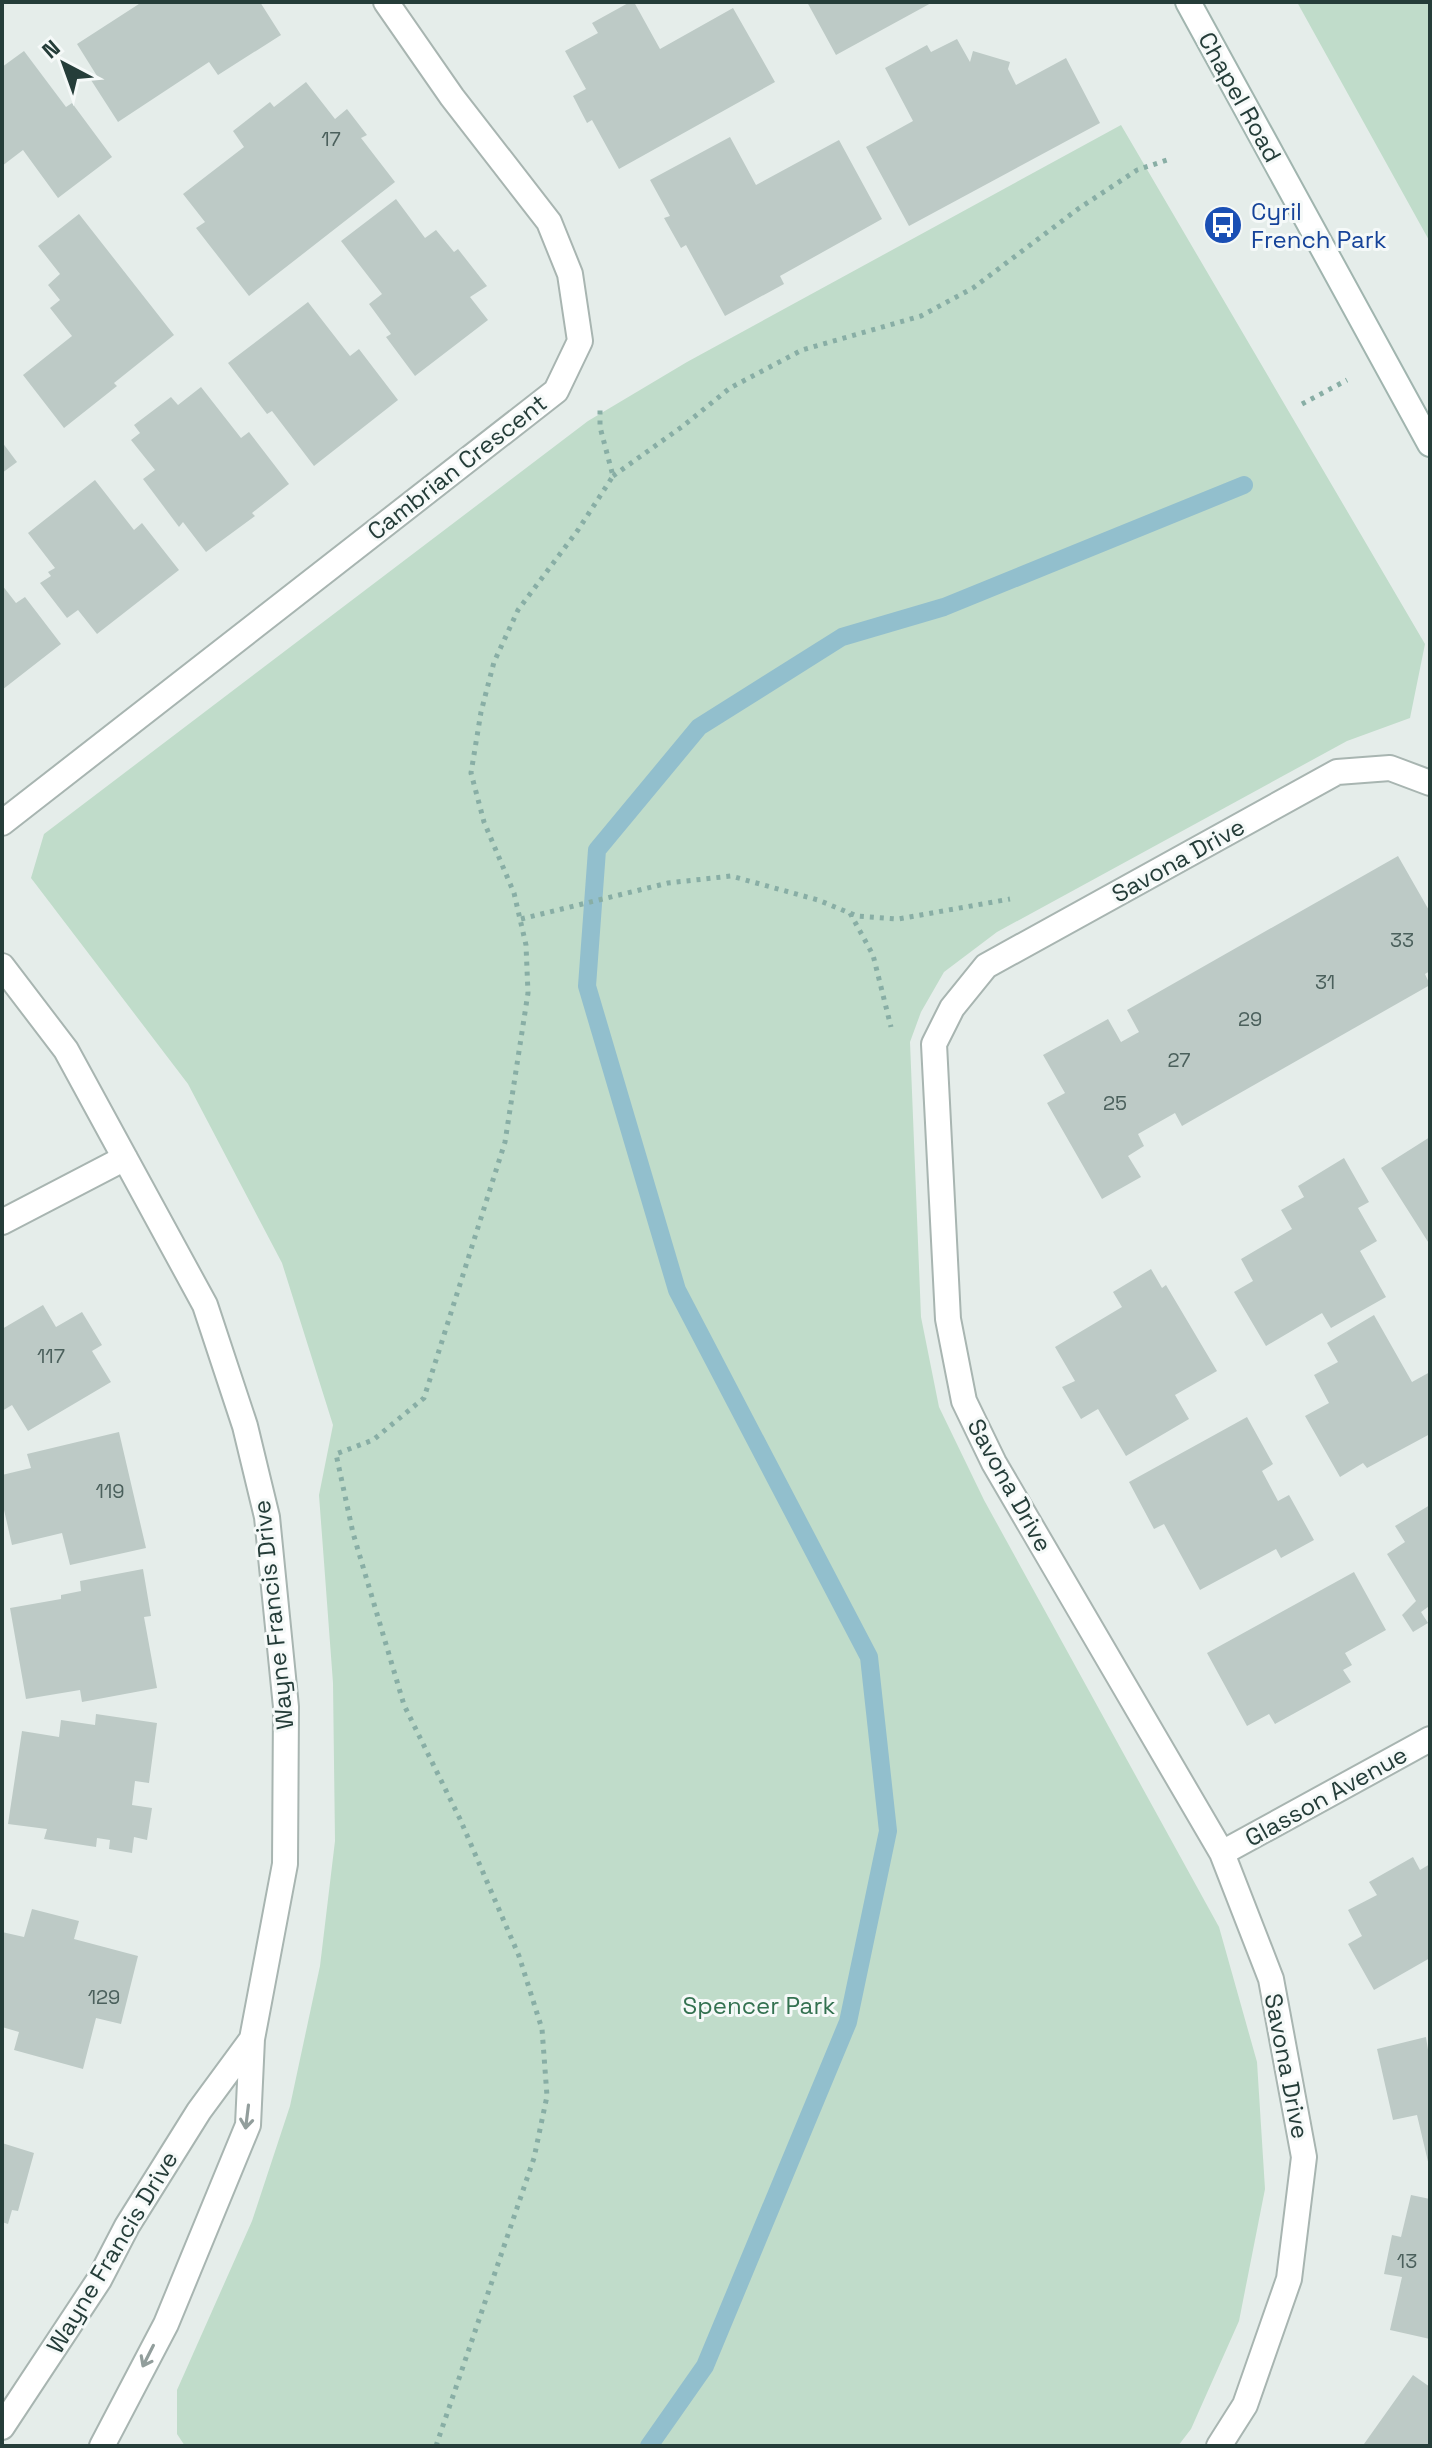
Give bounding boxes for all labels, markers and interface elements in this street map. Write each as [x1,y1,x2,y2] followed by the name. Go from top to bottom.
[24,24,104,104] north arrow
[1191,26,1289,168] street label: Chapel Road
[36,34,66,64] text: N
[321,126,341,152] house number: 17
[1251,196,1387,255] place label: Cyril French Park
[1202,204,1244,246] bus stop icon: Cyril French Park
[361,387,553,547] street label: Cambrian Crescent
[1106,811,1250,909] street label: Savona Drive
[1390,927,1414,953] house number: 33
[1315,969,1335,995] house number: 31
[1238,1006,1262,1032] house number: 29
[1167,1047,1191,1073] house number: 27
[1103,1090,1127,1116] house number: 25
[37,1343,65,1369] house number: 117
[961,1413,1059,1557] street label: Savona Drive
[96,1478,124,1504] house number: 119
[246,1499,300,1731] street label: Wayne Francis Drive
[1239,1739,1413,1853] street label: Glasson Avenue
[88,1984,120,2010] house number: 129
[683,1990,835,2021] park label: Spencer Park
[1258,1991,1316,2141] street label: Savona Drive
[240,2103,255,2129] one-way arrow
[39,2145,185,2359] street label: Wayne Francis Drive
[1397,2248,1417,2274] house number: 13
[140,2344,156,2368] one-way arrow

